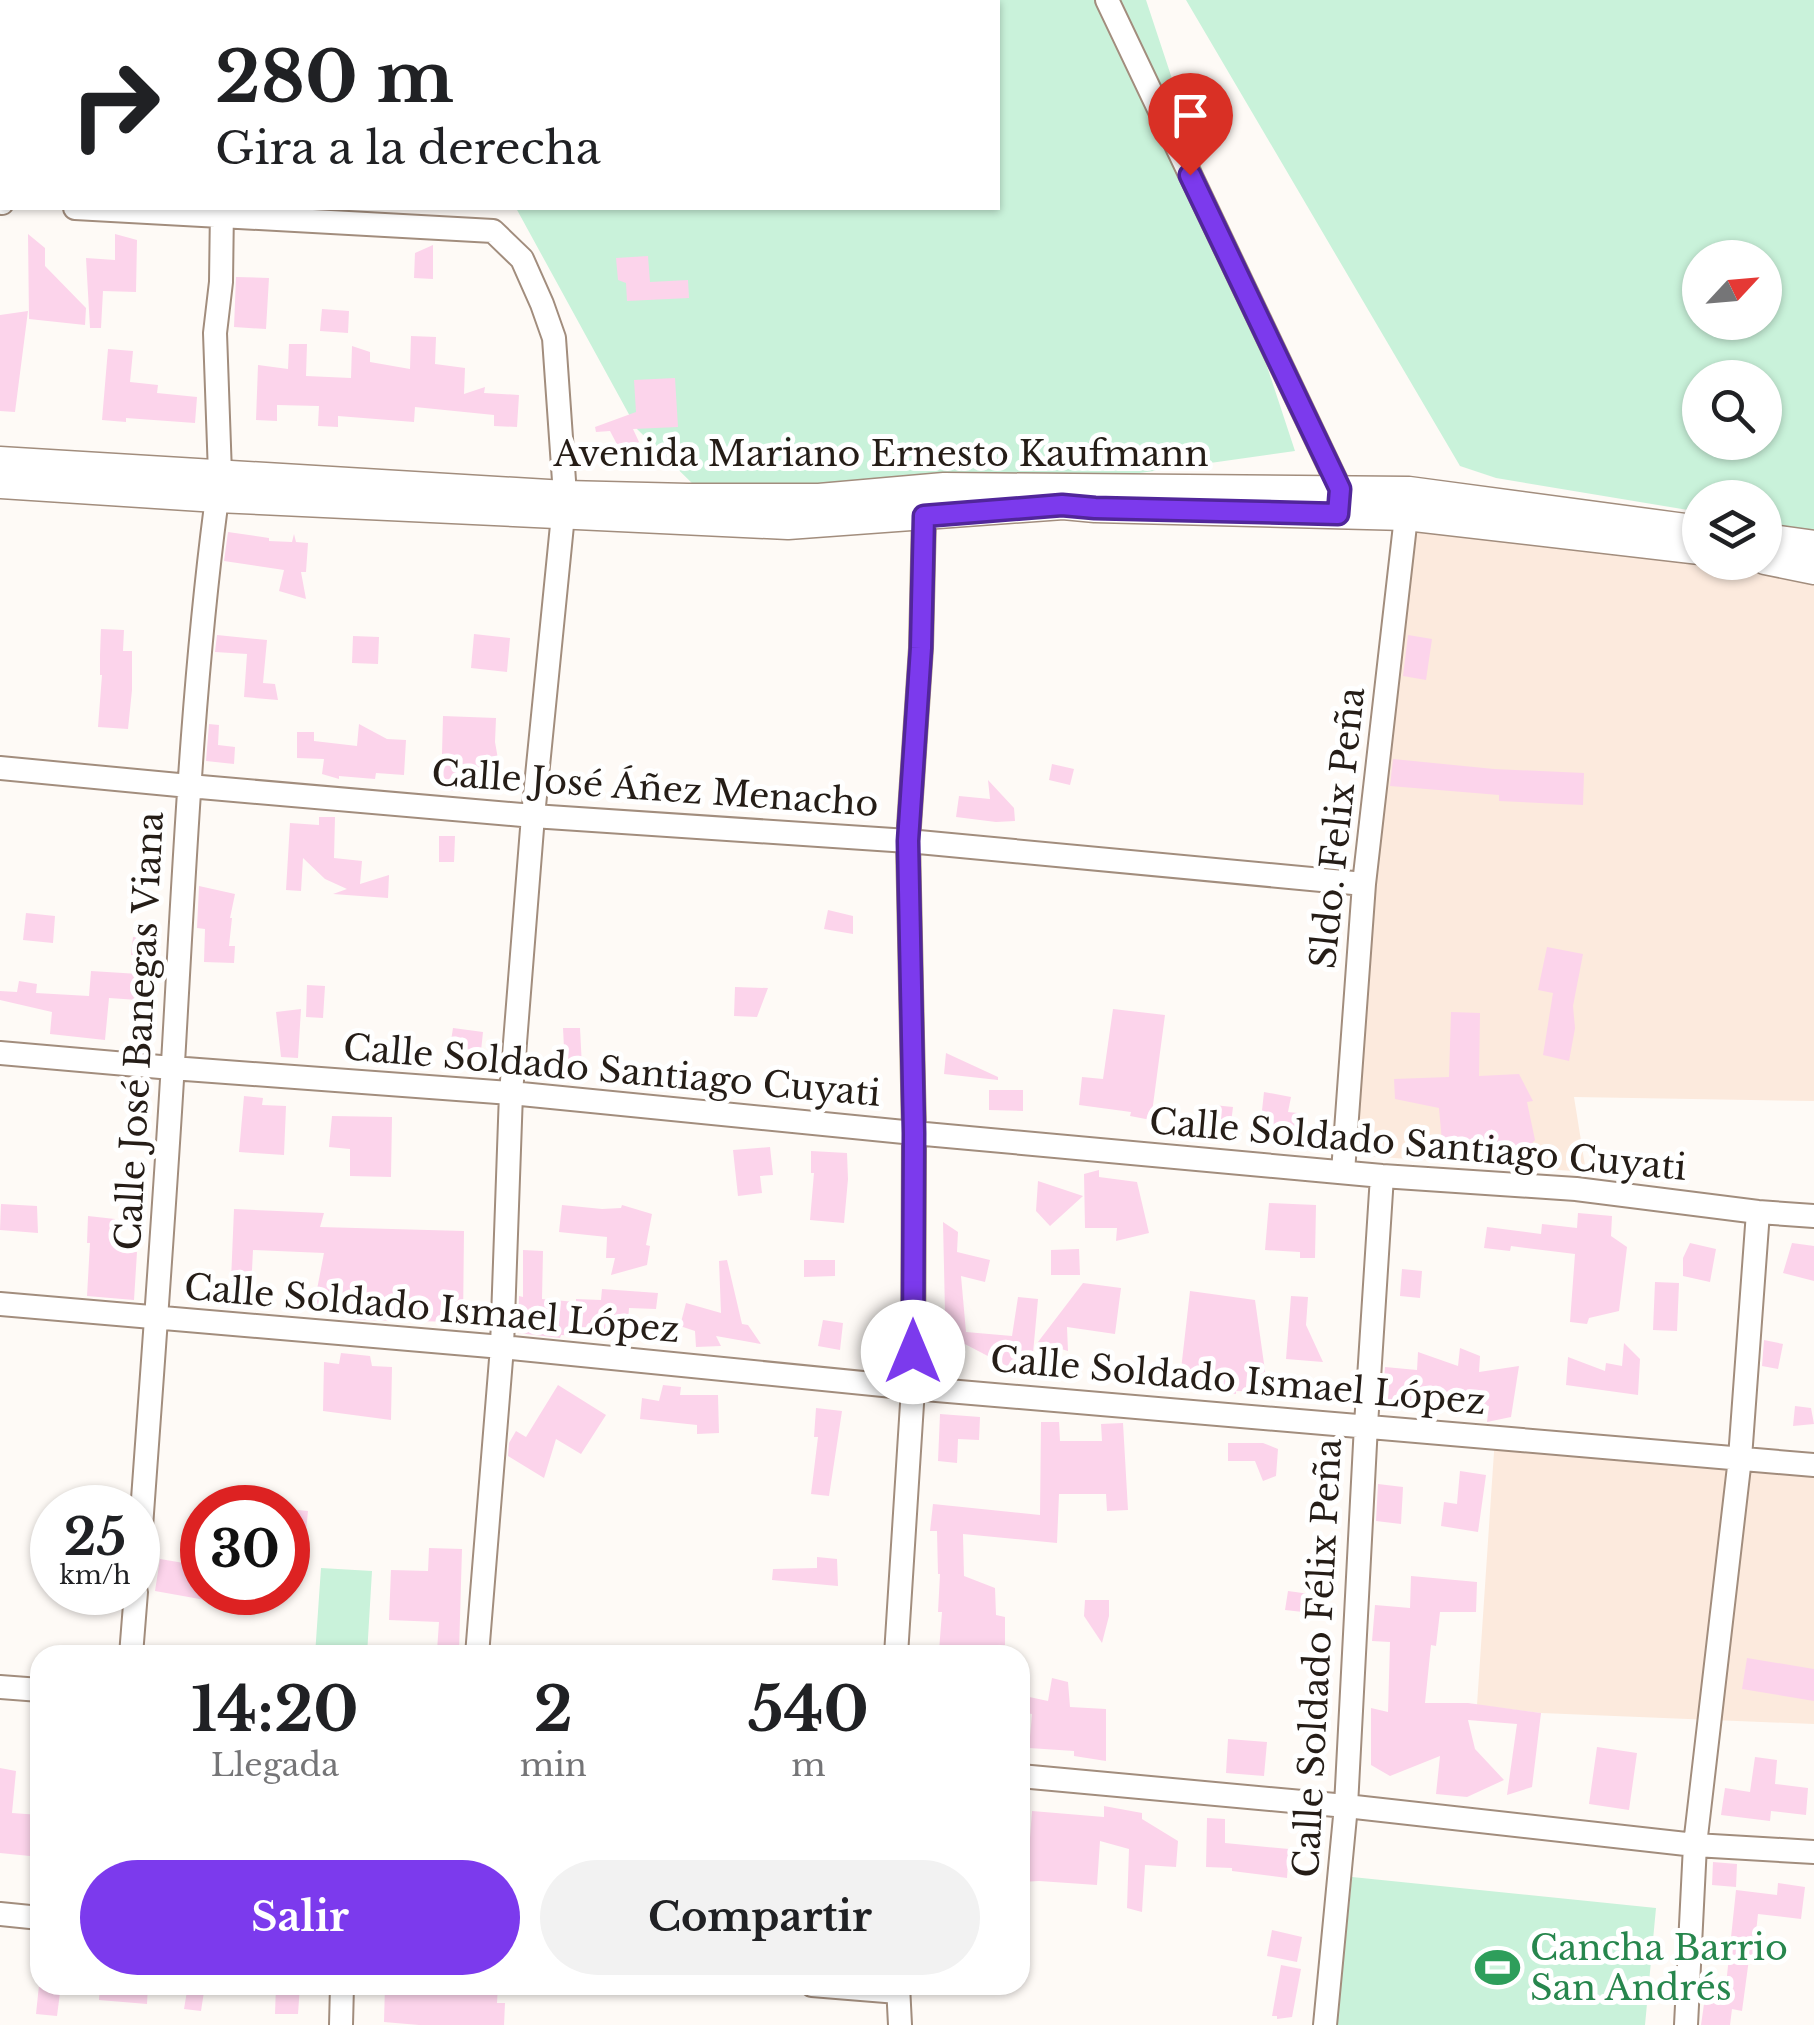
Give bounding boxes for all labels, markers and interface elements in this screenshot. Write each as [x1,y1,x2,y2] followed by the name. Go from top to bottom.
[215,34,454,121] text: 280 m
[50,40,180,170] icon: right
[1148,73,1233,176] pin
[1163,88,1218,143] icon: arrive
[215,120,601,176] text: Gira a la derecha
[1682,240,1782,340] north arrow
[1682,240,1782,580] map controls
[1682,360,1782,460] button: search
[552,432,1209,475] street label: Avenida Mariano Ernesto Kaufmann
[1682,480,1782,580] button: layers
[1301,685,1373,971] street label: Sldo. Felix Peña
[430,751,880,825] street label: Calle José Áñez Menacho
[106,810,172,1251] street label: Calle José Banegas Viana
[342,1025,882,1115] street label: Calle Soldado Santiago Cuyati
[1148,1099,1688,1189] street label: Calle Soldado Santiago Cuyati
[183,1265,681,1351] street label: Calle Soldado Ismael López
[861,1300,965,1404] position arrow
[989,1337,1487,1423] street label: Calle Soldado Ismael López
[1284,1437,1350,1879] street label: Calle Soldado Félix Peña
[180,1485,310,1615] speed limit sign: 30
[64,1506,126,1569] text: 25
[60,1560,130,1591] text: km/h
[191,1673,359,1747] text: 14:20
[534,1673,573,1747] text: 2
[748,1673,869,1747] text: 540
[211,1745,339,1785] text: Llegada
[520,1745,587,1785] text: min
[791,1745,826,1785] text: m
[80,1860,520,1975] button: Salir
[540,1860,980,1975] button: Compartir
[1530,1926,1788,2009] place label: Cancha Barrio San Andrés
[1473,1943,1521,1991] sports icon: Cancha Barrio San Andrés

